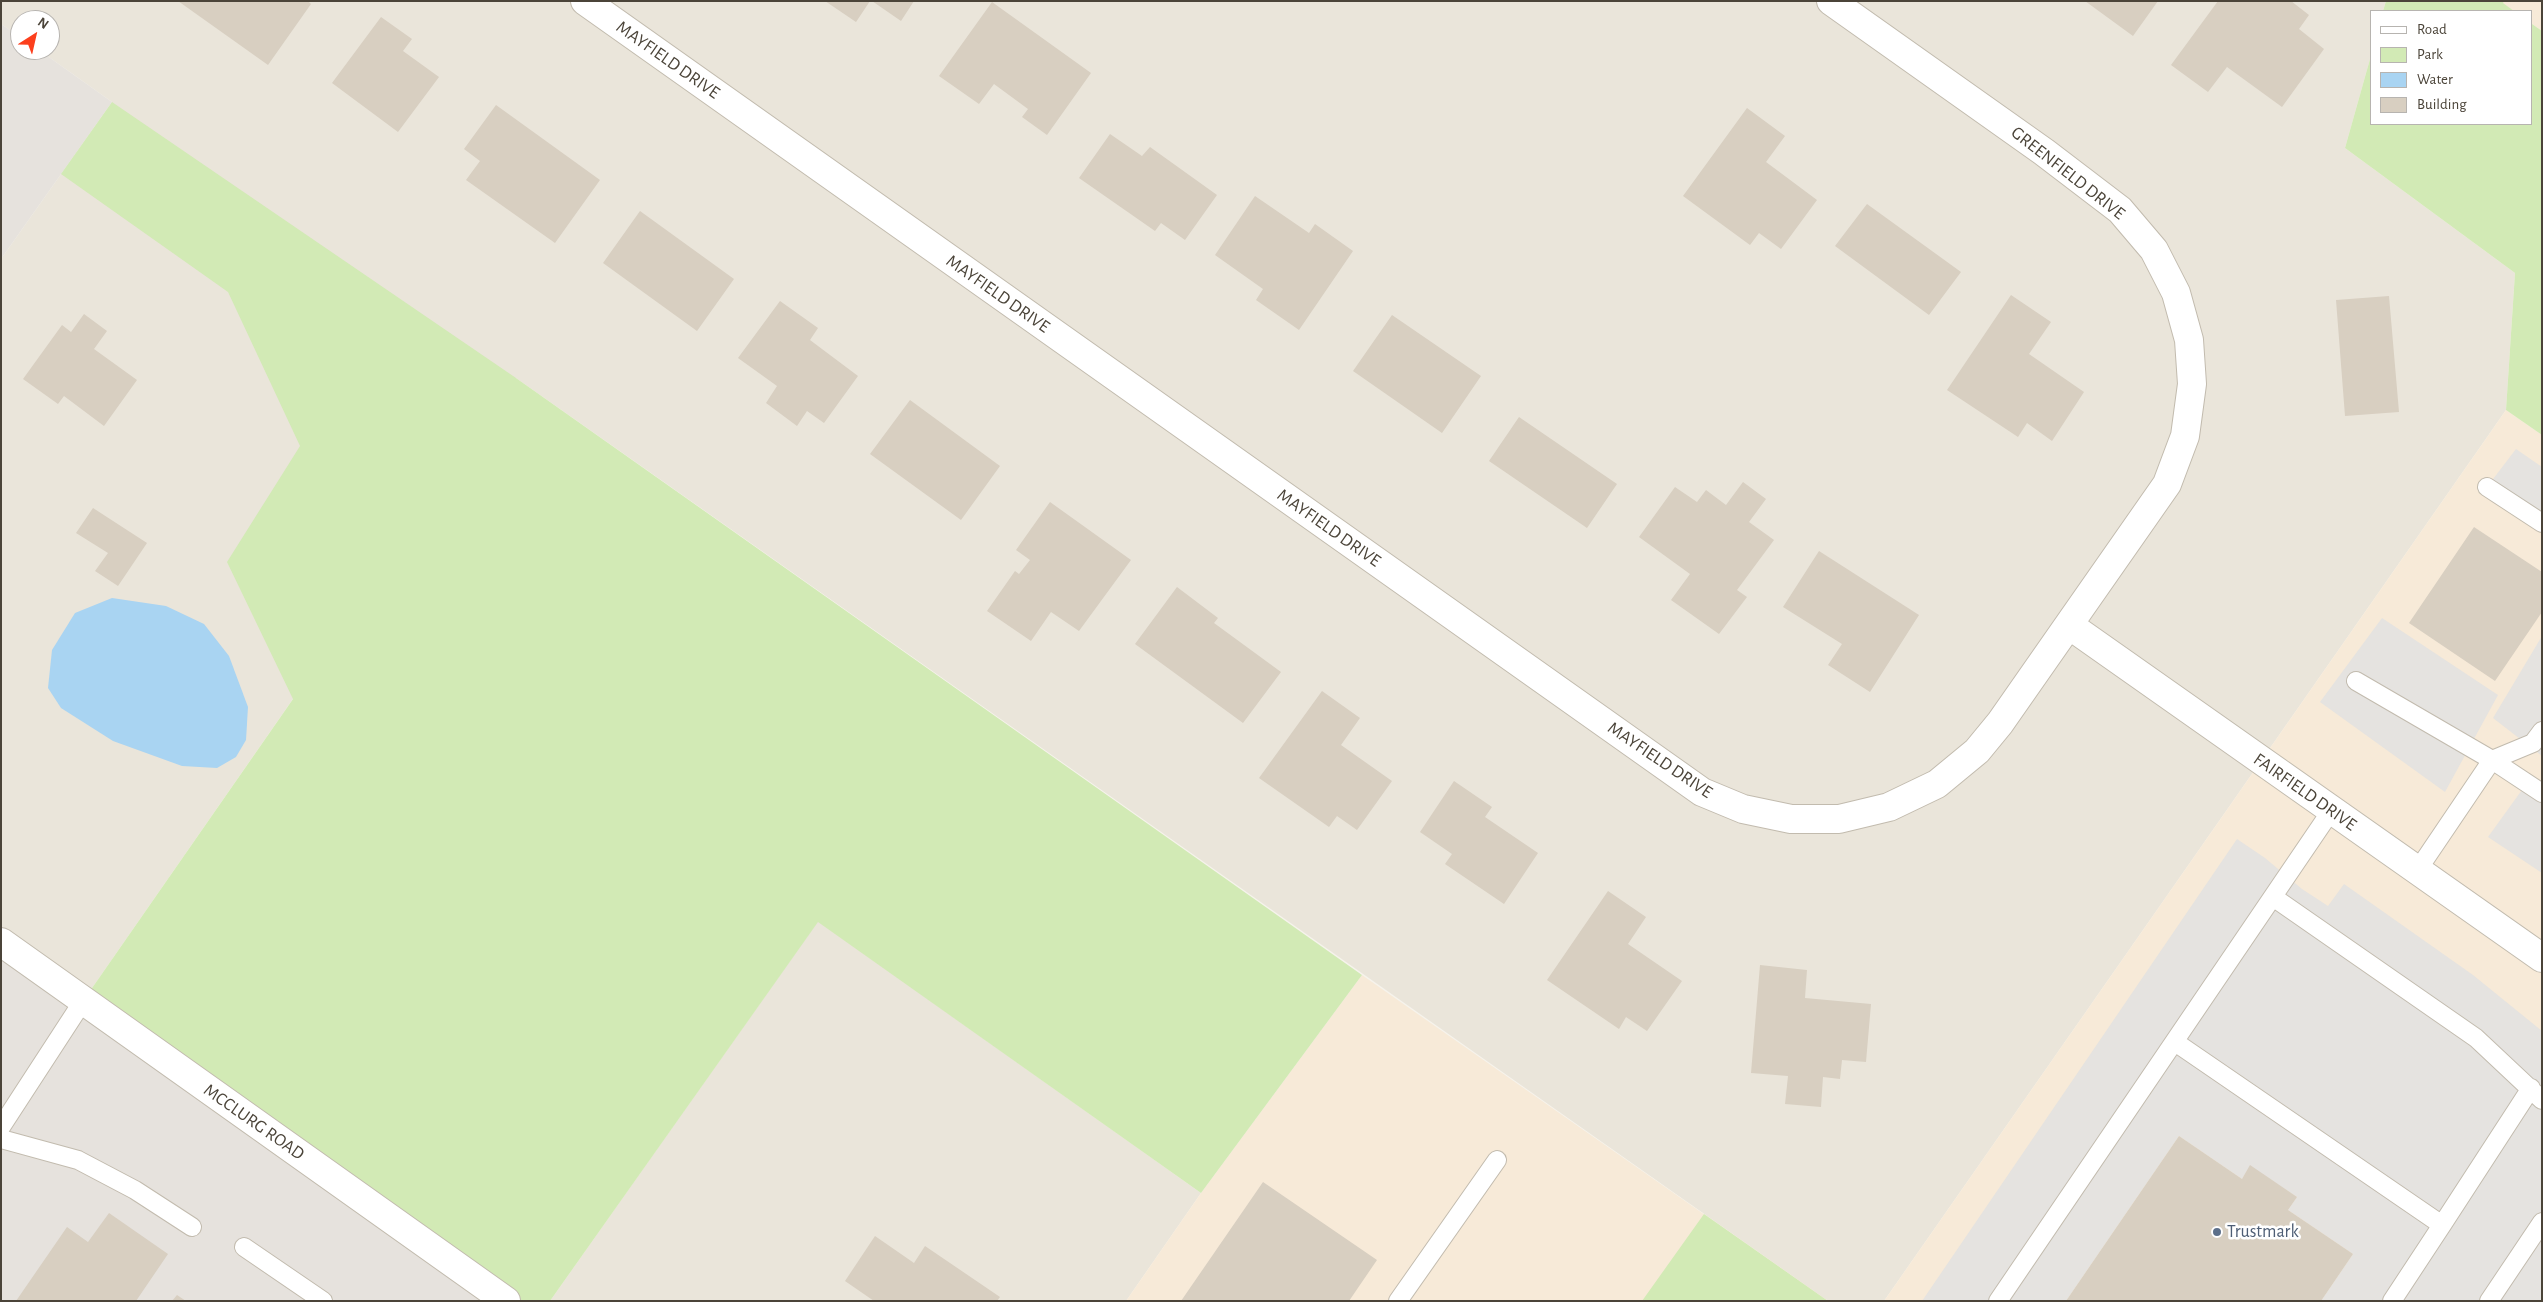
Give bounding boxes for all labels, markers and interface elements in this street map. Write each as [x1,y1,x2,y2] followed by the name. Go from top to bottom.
[10,10,60,60] north arrow
[2370,10,2533,125] legend
[35,15,51,32] text: N
[612,16,724,104] street label: MAYFIELD DRIVE
[2417,22,2447,37] text: Road
[2417,47,2443,62] text: Park
[2417,72,2453,87] text: Water
[2417,97,2467,112] text: Building
[2007,122,2129,224] street label: GREENFIELD DRIVE
[942,250,1054,338] street label: MAYFIELD DRIVE
[1273,484,1385,572] street label: MAYFIELD DRIVE
[1604,717,1716,803] street label: MAYFIELD DRIVE
[2249,748,2361,836] street label: FAIRFIELD DRIVE
[199,1079,309,1165] street label: MCCLURG ROAD
[2227,1221,2299,1243] place label: Trustmark
[2211,1226,2223,1238] marker: Trustmark

